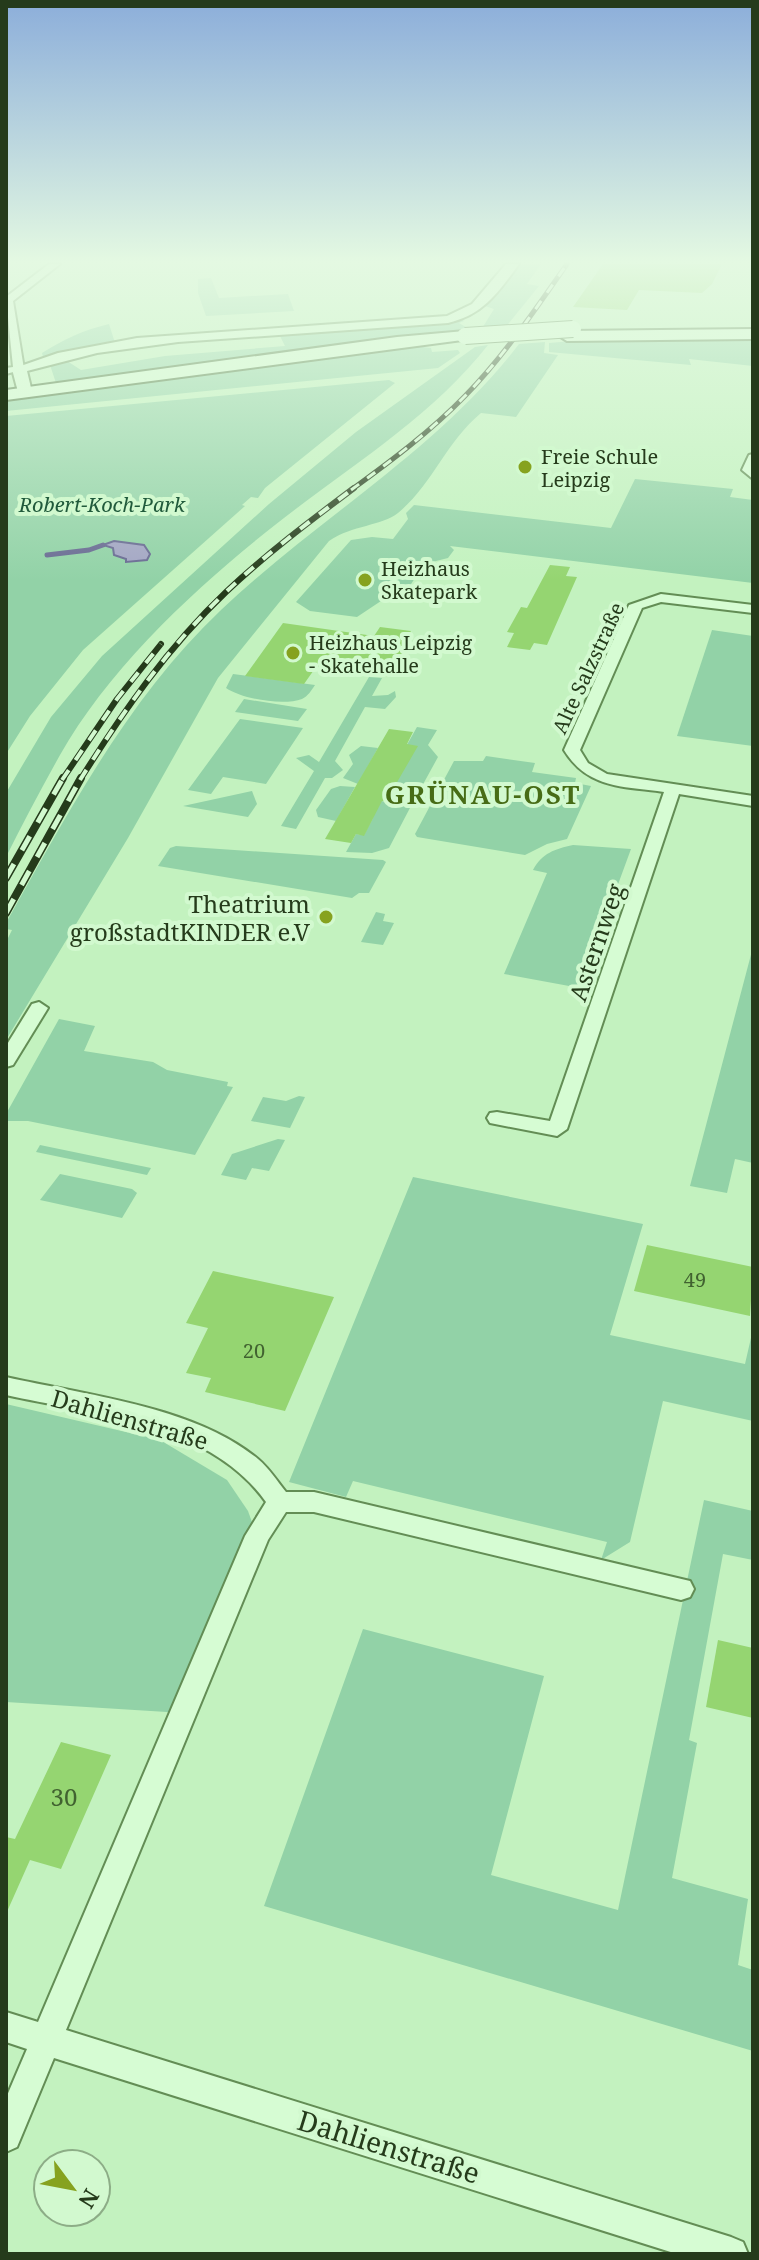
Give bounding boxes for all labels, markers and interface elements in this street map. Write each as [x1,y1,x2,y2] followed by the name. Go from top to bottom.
[541,443,658,493] place label: Freie Schule Leipzig
[516,458,534,476] marker: Freie Schule Leipzig
[18,491,186,518] park label: Robert-Koch-Park
[381,555,478,605] place label: Heizhaus Skatepark
[356,571,374,589] marker: Heizhaus Skatepark
[546,598,630,738] street label: Alte Salzstraße
[309,629,473,679] place label: Heizhaus Leipzig - Skatehalle
[284,644,302,662] marker: Heizhaus Leipzig - Skatehalle
[385,776,581,812] district label: GRÜNAU-OST
[560,879,632,1005] street label: Asternweg
[70,887,311,948] place label: Theatrium großstadtKINDER e.V
[317,908,335,926] marker: Theatrium großstadtKINDER e.V
[684,1266,706,1293] house number: 49
[243,1337,265,1364] house number: 20
[48,1381,212,1457] street label: Dahlienstraße
[51,1780,77,1813] house number: 30
[293,2100,485,2192] street label: Dahlienstraße
[32,2148,112,2228] north arrow
[72,2184,107,2214] text: N

